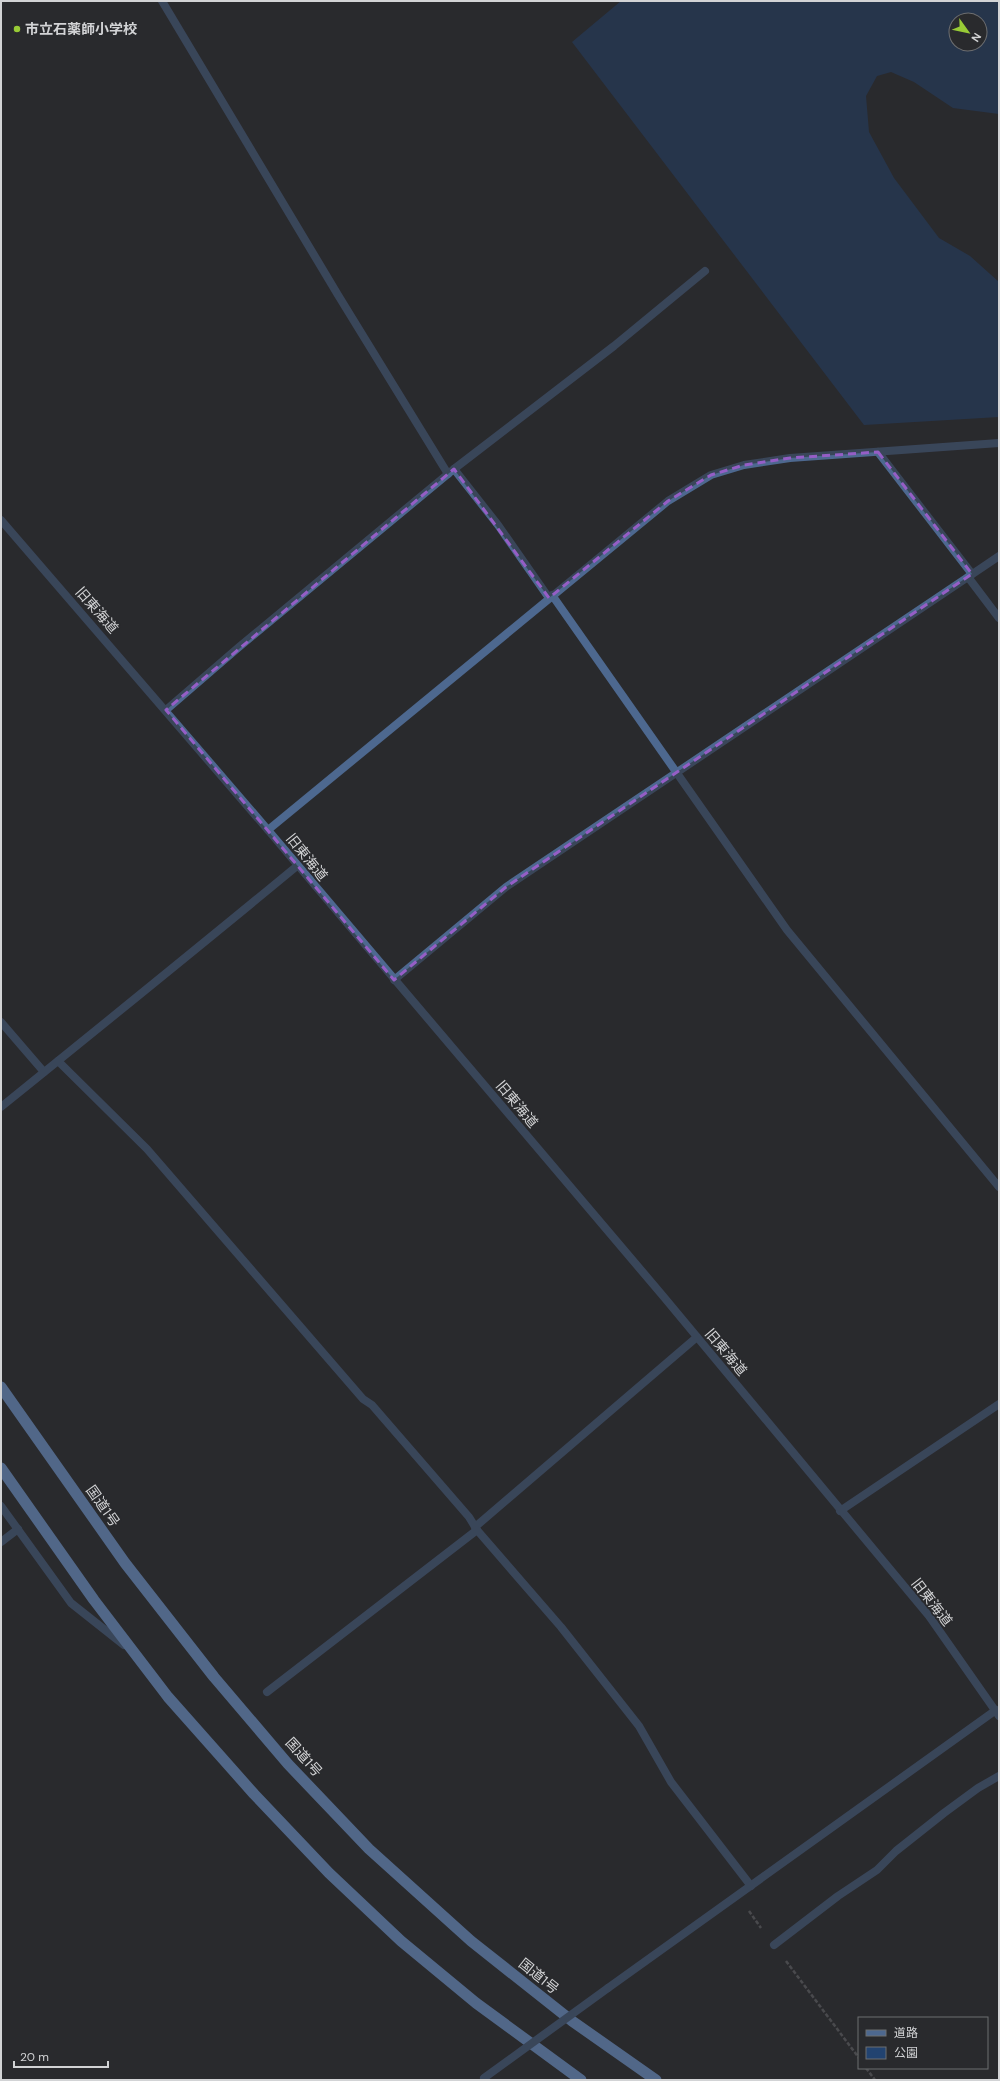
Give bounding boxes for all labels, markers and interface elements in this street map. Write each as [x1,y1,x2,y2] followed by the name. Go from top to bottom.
[948,12,988,52] north arrow
[25,20,137,38] place label: 市立石薬師小学校
[12,24,22,34] marker: 市立石薬師小学校
[968,30,984,45] text: N
[72,583,122,637] street label: 旧東海道
[282,830,332,884] street label: 旧東海道
[492,1077,542,1131] street label: 旧東海道
[701,1325,751,1379] street label: 旧東海道
[82,1482,124,1530] street label: 国道1号
[908,1574,956,1630] street label: 旧東海道
[282,1734,326,1780] street label: 国道1号
[515,1954,563,1998] street label: 国道1号
[858,2017,988,2069] legend
[894,2025,918,2041] text: 道路
[14,2043,108,2069] scale bar
[894,2045,918,2061] text: 公園
[20,2049,49,2065] text: 20 m

